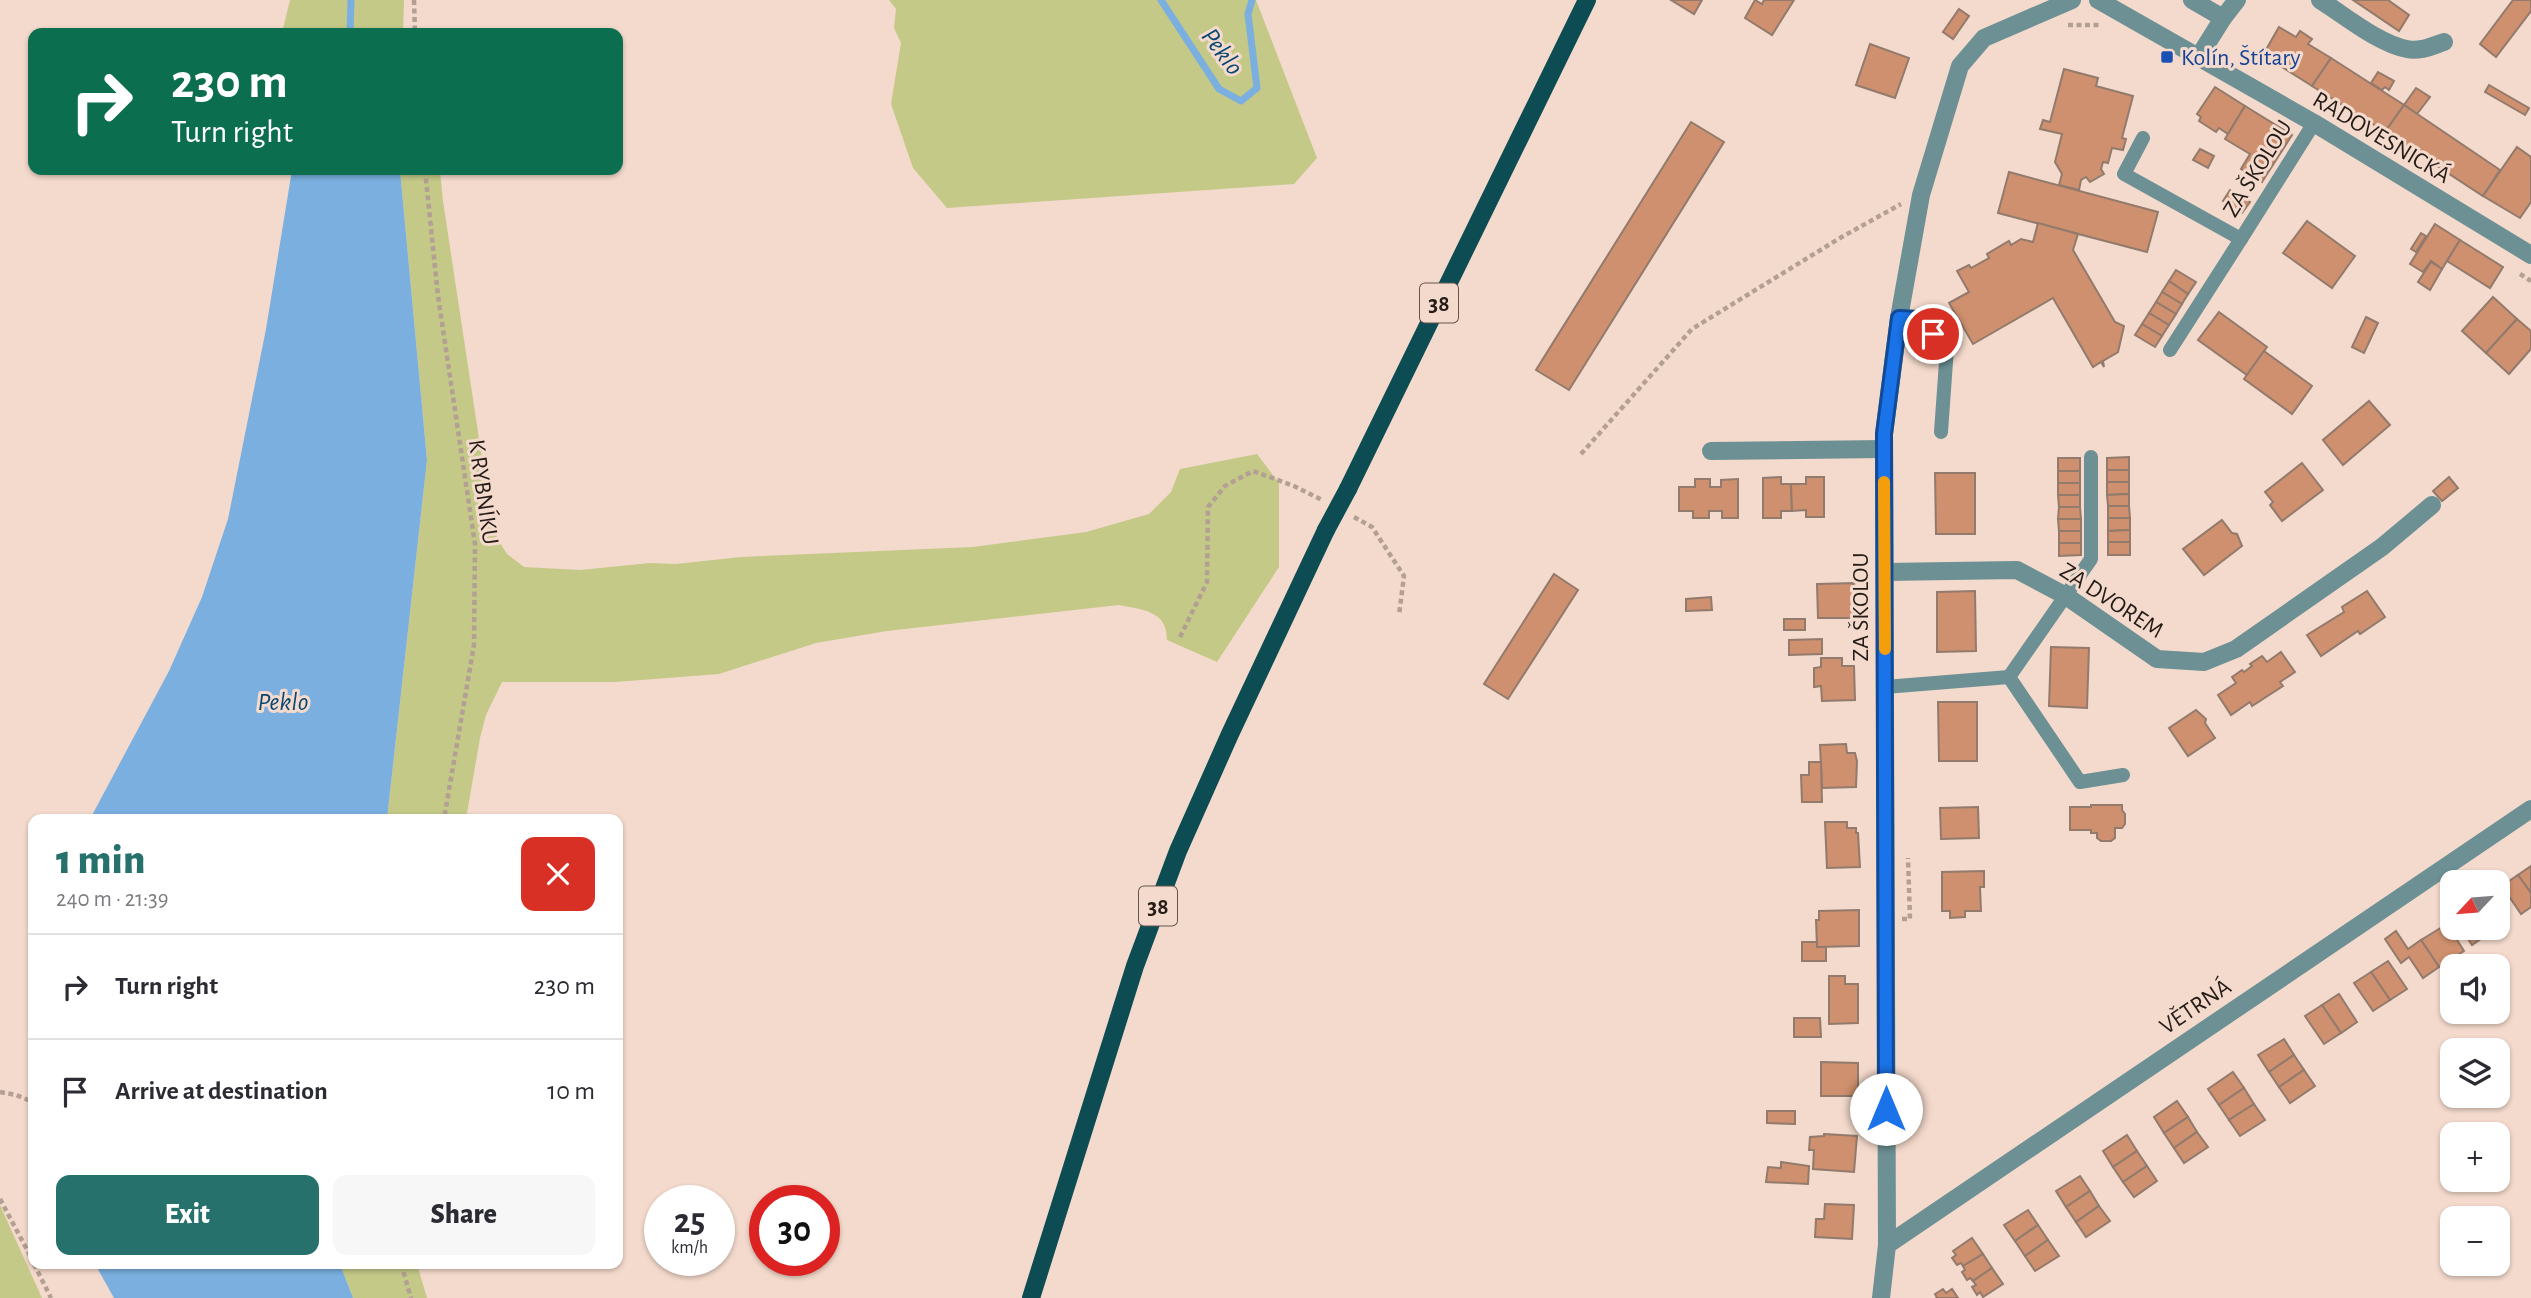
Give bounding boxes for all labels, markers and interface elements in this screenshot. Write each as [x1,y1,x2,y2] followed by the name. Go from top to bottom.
[1197,23,1248,80] water label: Peklo
[2181,45,2301,70] place label: Kolín, Štítary
[2159,49,2175,65] marker: Kolín, Štítary
[56,56,147,147] icon: right
[171,58,288,107] text: 230 m
[2309,86,2456,188] street label: RADOVESNICKÁ
[2218,115,2297,221] street label: ZA ŠKOLOU
[171,116,293,148] text: Turn right
[1420,284,1458,322] road number: 38
[1903,304,1963,364] pin
[1914,315,1952,353] icon: arrive
[464,438,504,546] street label: K RYBNÍKU
[1848,552,1873,662] street label: ZA ŠKOLOU
[2056,559,2167,643] street label: ZA DVOREM
[258,689,308,715] water label: Peklo
[521,837,595,911] button: close
[56,839,145,881] text: 1 min
[2440,870,2510,940] north arrow
[2440,870,2510,1276] map controls
[1139,886,1177,925] road number: 38
[56,888,169,911] text: 240 m · 21:39
[2440,954,2510,1024] button: sound
[56,968,94,1006] icon: right
[115,973,218,999] text: Turn right
[534,973,595,999] text: 230 m
[2154,973,2236,1039] street label: VĚTRNÁ
[2440,1038,2510,1108] button: layers
[1849,1072,1923,1146] position arrow
[56,1073,94,1111] icon: arrive
[115,1078,328,1104] text: Arrive at destination
[547,1078,595,1104] text: 10 m
[2440,1122,2510,1192] button: +
[56,1175,319,1255] button: Exit
[333,1175,595,1255] button: Share
[749,1185,840,1276] speed limit sign: 30
[674,1204,705,1239] text: 25
[2440,1206,2510,1276] button: −
[671,1239,708,1257] text: km/h

